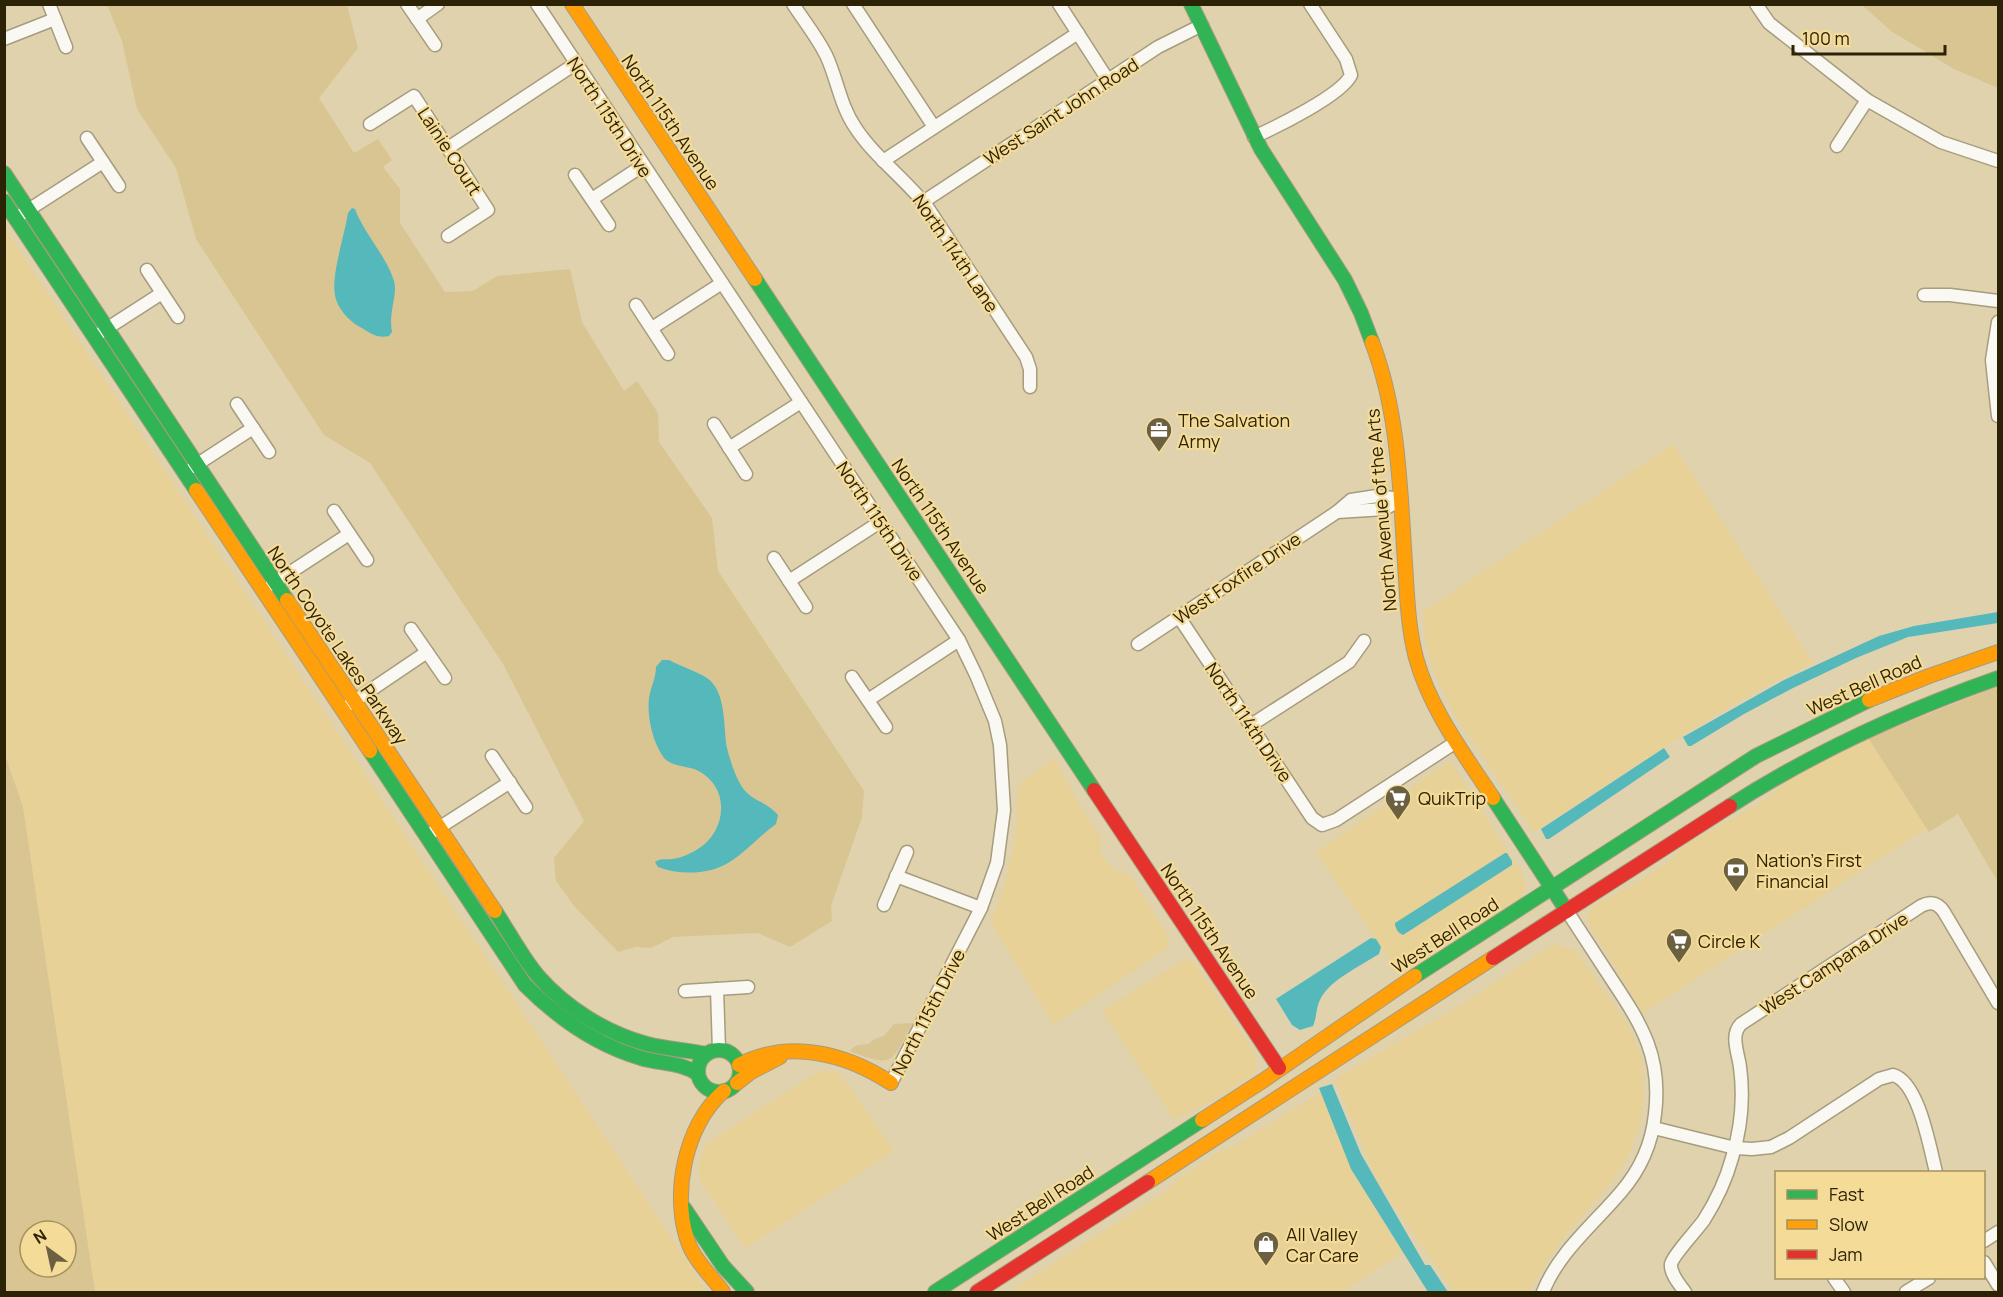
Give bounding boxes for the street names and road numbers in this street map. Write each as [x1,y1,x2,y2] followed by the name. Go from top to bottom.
[617,50,725,194] street label: North 115th Avenue
[562,52,658,182] street label: North 115th Drive
[979,52,1143,170] street label: West Saint John Road
[413,102,487,200] street label: Lainie Court
[908,189,1004,317] street label: North 114th Lane
[1360,408,1402,612] street label: North Avenue of the Arts
[887,454,995,598] street label: North 115th Avenue
[831,457,929,585] street label: North 115th Drive
[1169,526,1305,630] street label: West Foxfire Drive
[262,541,414,749] street label: North Coyote Lakes Parkway
[1803,649,1925,721] street label: West Bell Road
[1200,658,1298,786] street label: North 114th Drive
[1156,859,1264,1003] street label: North 115th Avenue
[1387,892,1503,978] street label: West Bell Road
[1755,906,1913,1020] street label: West Campana Drive
[886,945,970,1079] street label: North 115th Drive
[982,1160,1098,1246] street label: West Bell Road

